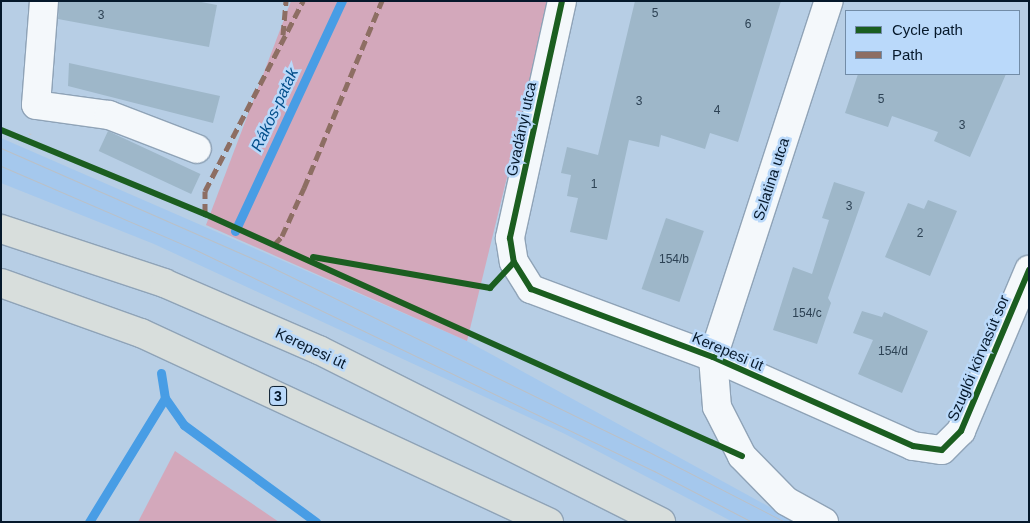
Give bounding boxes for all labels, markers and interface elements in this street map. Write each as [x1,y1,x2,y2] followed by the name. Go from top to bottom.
[652,7,658,21] house number: 5
[98,9,104,23] house number: 3
[845,10,1020,75] legend
[745,18,751,32] house number: 6
[892,21,963,38] text: Cycle path
[892,46,923,63] text: Path
[247,65,303,155] water label: Rákos-patak
[502,80,540,178] street label: Gvadányi utca
[878,93,884,107] house number: 5
[636,95,642,109] house number: 3
[714,104,720,118] house number: 4
[959,119,965,133] house number: 3
[749,135,793,223] street label: Szlatina utca
[591,178,597,192] house number: 1
[846,200,852,214] house number: 3
[917,227,923,241] house number: 2
[659,253,689,267] house number: 154/b
[943,292,1013,424] street label: Szuglói körvasút sor
[792,307,822,321] house number: 154/c
[273,324,349,372] street label: Kerepesi út
[690,328,766,374] street label: Kerepesi út
[878,345,908,359] house number: 154/d
[268,384,288,408] road number: 3

